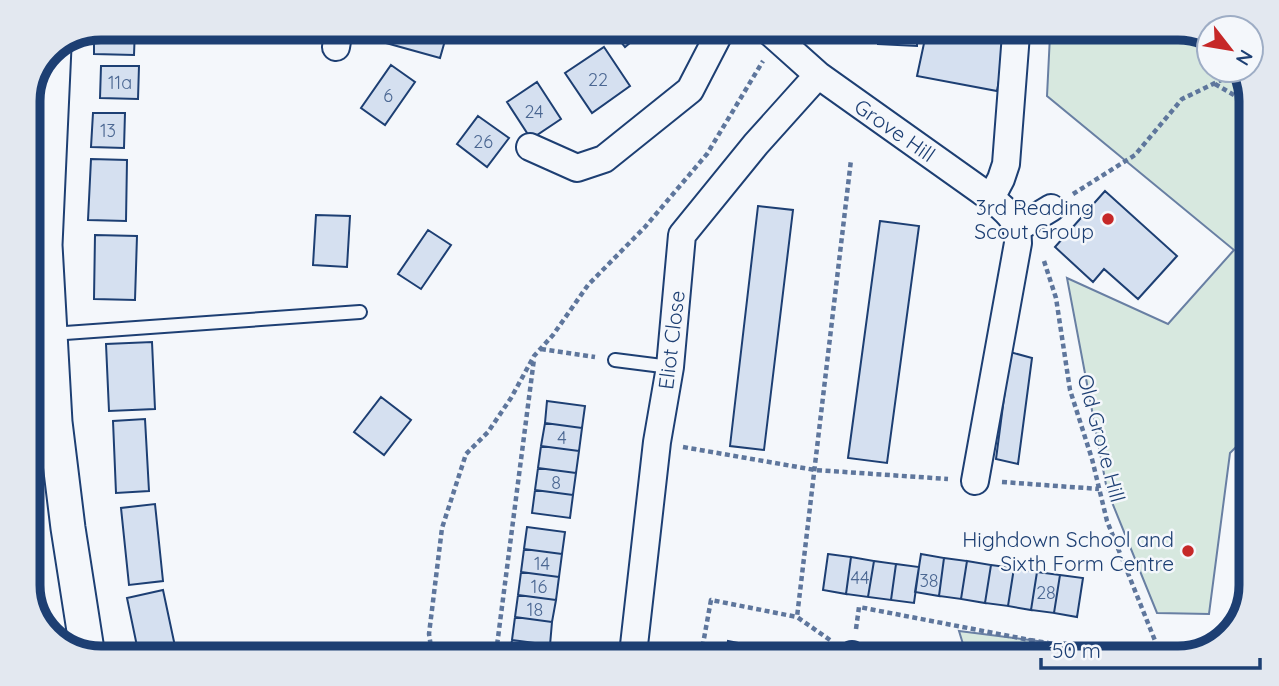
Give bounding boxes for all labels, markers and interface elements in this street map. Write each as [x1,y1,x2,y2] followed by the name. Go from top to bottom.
[1195,14,1265,84] north arrow
[1231,46,1258,70] text: N
[588,68,608,91] house number: 22
[108,71,132,94] house number: 11a
[383,84,393,107] house number: 6
[850,93,940,167] street label: Grove Hill
[524,100,544,123] house number: 24
[100,119,116,142] house number: 13
[473,130,493,153] house number: 26
[974,194,1094,244] place label: 3rd Reading Scout Group
[1100,211,1116,227] marker: 3rd Reading Scout Group
[652,289,690,391] street label: Eliot Close
[1072,371,1132,505] street label: Old Grove Hill
[557,426,567,449] house number: 4
[551,471,561,494] house number: 8
[962,526,1174,576] place label: Highdown School and Sixth Form Centre
[1180,543,1196,559] marker: Highdown School and Sixth Form Centre
[534,552,550,575] house number: 14
[851,566,869,589] house number: 44
[919,569,939,592] house number: 38
[531,575,547,598] house number: 16
[1036,581,1056,604] house number: 28
[527,598,543,621] house number: 18
[1041,626,1260,670] scale bar
[1052,637,1101,663] text: 50 m

